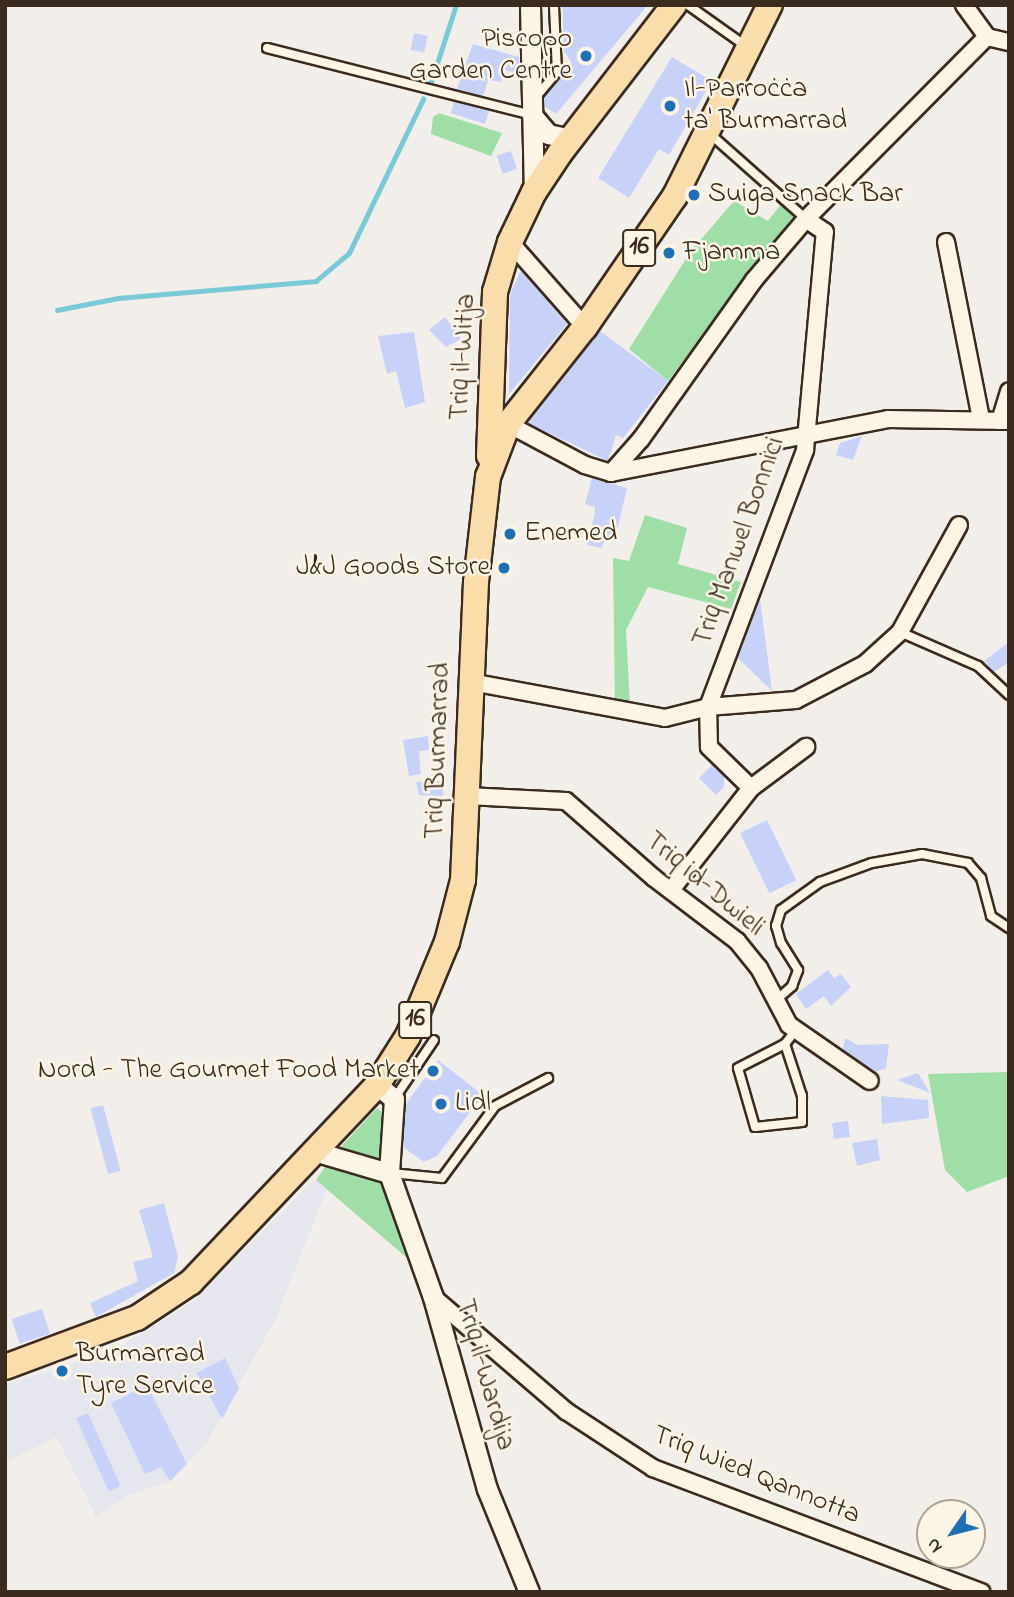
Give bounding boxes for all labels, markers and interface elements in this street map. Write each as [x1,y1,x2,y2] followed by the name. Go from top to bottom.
[409,23,572,89] place label: Piscopo Garden Centre
[578,48,594,64] marker: Piscopo Garden Centre
[684,73,847,139] place label: Il-Parroċċa ta' Burmarrad
[662,98,678,114] marker: Il-Parroċċa ta' Burmarrad
[708,178,903,212] place label: Suiga Snack Bar
[686,187,702,203] marker: Suiga Snack Bar
[622,226,656,270] road number: 16
[683,236,780,270] place label: Fjamma
[661,245,677,261] marker: Fjamma
[444,293,484,421] street label: Triq il-Witja
[687,433,793,651] street label: Triq Manwel Bonnici
[524,517,617,551] place label: Enemed
[502,526,518,542] marker: Enemed
[296,551,490,585] place label: J&J Goods Store
[496,560,512,576] marker: J&J Goods Store
[419,662,459,840] street label: Triq Burmarrad
[637,825,771,945] street label: Triq id-Dwieli
[398,998,432,1042] road number: 16
[38,1054,419,1088] place label: Nord - The Gourmet Food Market
[425,1063,441,1079] marker: Nord - The Gourmet Food Market
[455,1087,491,1121] place label: Lidl
[433,1096,449,1112] marker: Lidl
[446,1296,522,1454] street label: Triq il-Wardija
[76,1338,214,1404] place label: Burmarrad Tyre Service
[54,1363,70,1379] marker: Burmarrad Tyre Service
[647,1419,865,1533] street label: Triq Wied Qannotta
[916,1499,986,1569] north arrow
[920,1532,950,1558] text: N

